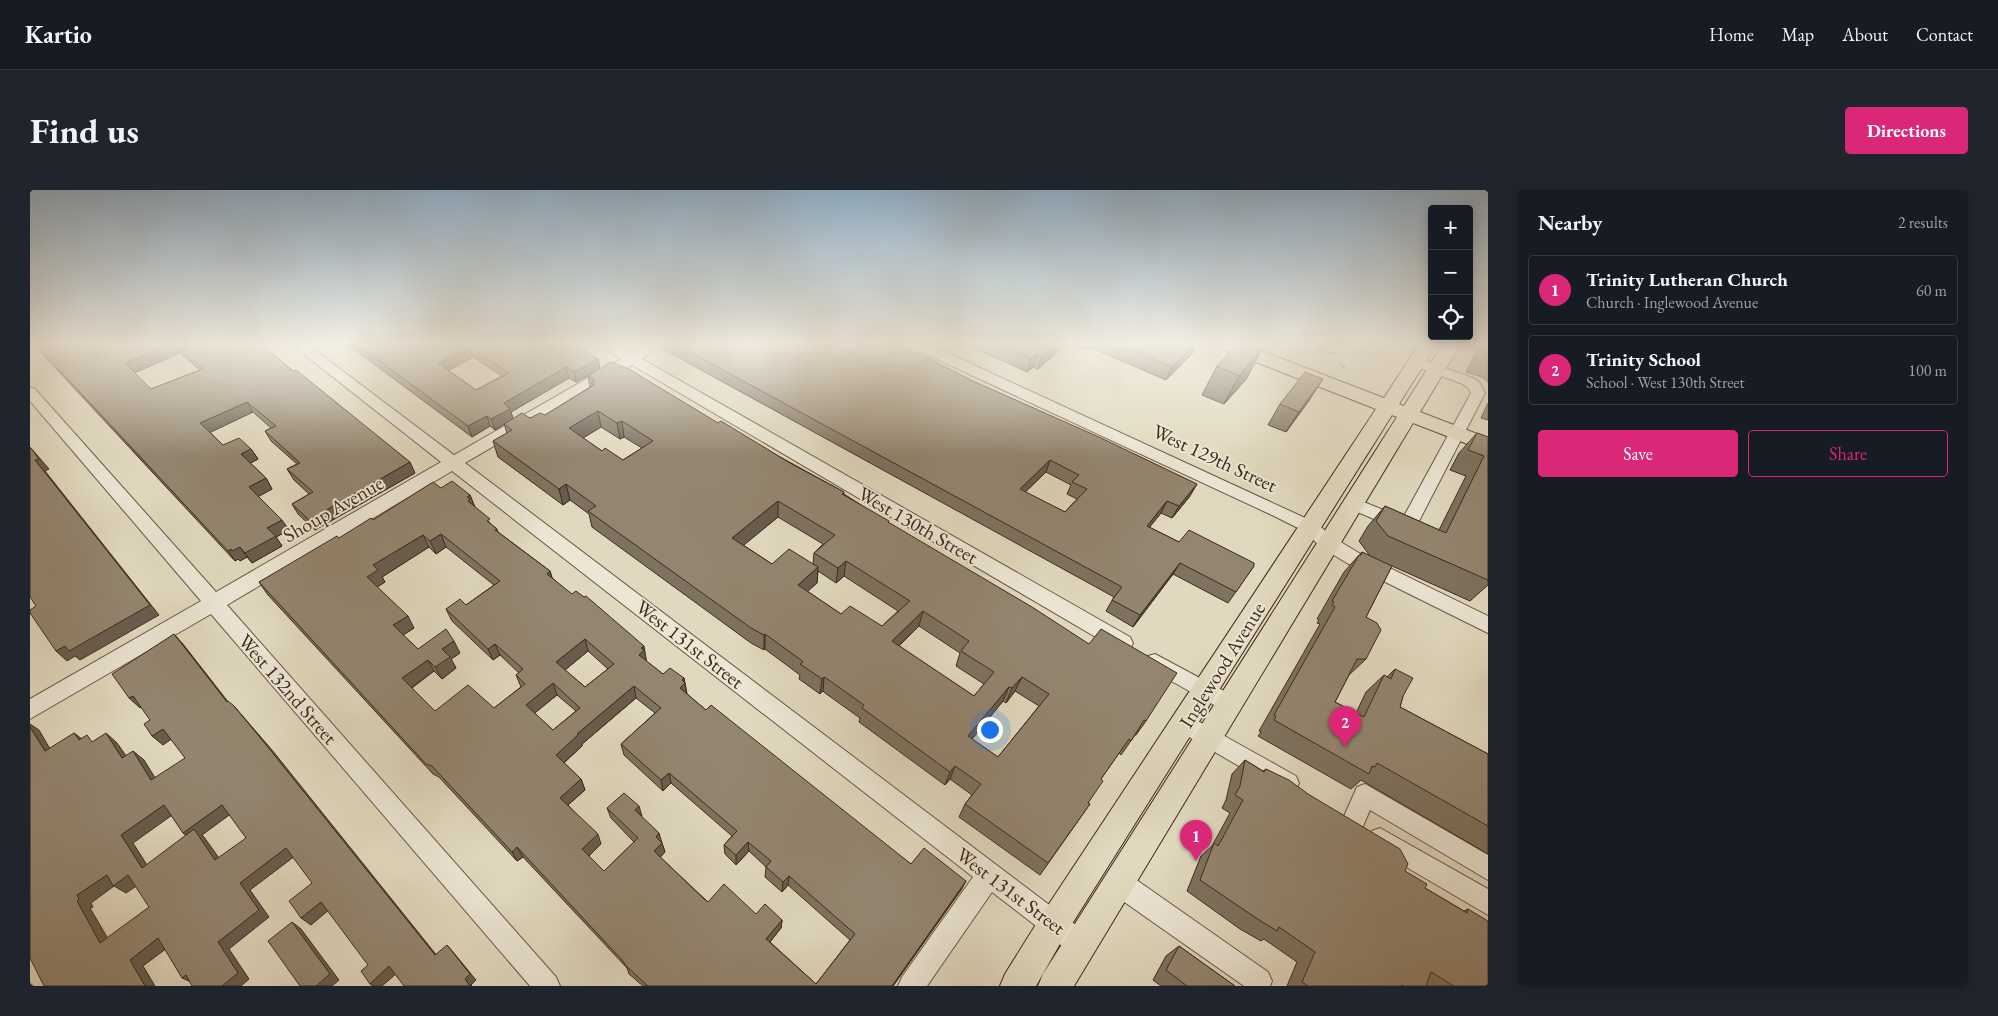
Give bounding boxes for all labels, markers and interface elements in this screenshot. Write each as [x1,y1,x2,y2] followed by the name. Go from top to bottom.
[25,19,92,50] text: Kartio
[1709,23,1754,46] text: Home
[1782,23,1814,46] text: Map
[1842,23,1888,46] text: About
[1916,23,1973,46] text: Contact
[1845,107,1968,154] button: Directions
[30,108,139,153] text: Find us
[1428,205,1473,340] map controls
[1428,205,1473,250] button: +
[1538,209,1602,236] text: Nearby
[1898,212,1948,233] text: 2 results
[1428,250,1473,295] button: −
[1586,267,1788,292] text: Trinity Lutheran Church
[1551,280,1559,301] text: 1
[1916,280,1947,301] text: 60 m
[1586,292,1758,313] text: Church · Inglewood Avenue
[1428,295,1473,340] button: locate
[1586,347,1701,372] text: Trinity School
[1551,360,1559,381] text: 2
[1908,360,1947,381] text: 100 m
[1586,372,1745,393] text: School · West 130th Street
[1149,418,1282,498] street label: West 129th Street
[1538,430,1738,477] button: Save
[1748,430,1948,477] button: Share
[278,470,388,548] street label: Shoup Avenue
[853,480,983,570] street label: West 130th Street
[631,594,750,695] street label: West 131st Street
[1173,597,1271,733] street label: Inglewood Avenue
[233,628,344,750] street label: West 132nd Street
[1329,706,1361,747] pin: 2
[977,717,1003,743] your location
[1180,820,1212,861] pin: 1
[951,841,1071,941] street label: West 131st Street

